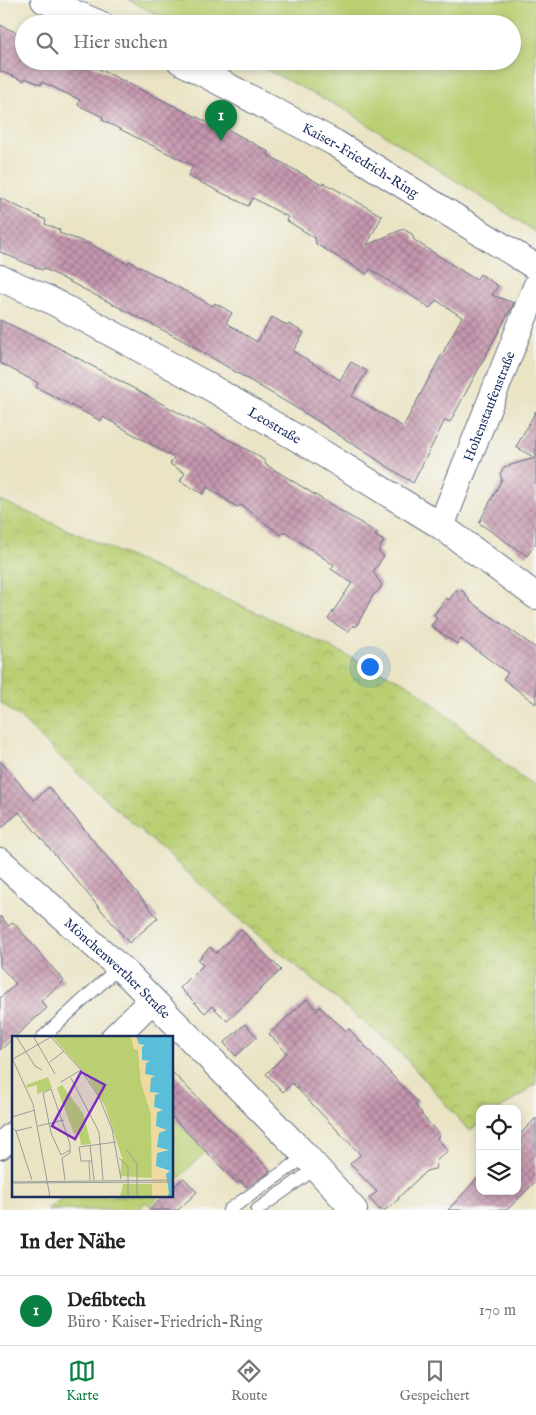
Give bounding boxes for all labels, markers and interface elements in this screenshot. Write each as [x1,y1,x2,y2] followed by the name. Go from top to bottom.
[15,15,521,70] search box
[33,29,61,57] icon: search
[73,31,168,55] text: Hier suchen
[205,100,237,141] pin: 1
[299,119,422,203] street label: Kaiser-Friedrich-Ring
[460,348,520,464] street label: Hohenstaufenstraße
[245,403,305,449] street label: Leostraße
[357,654,383,680] your location
[60,914,174,1023] street label: Mönchenwerther Straße
[12,1036,174,1198] inset map
[476,1105,521,1195] map controls
[476,1105,521,1150] button: locate
[476,1150,521,1195] button: layers
[20,1229,126,1256] text: In der Nähe
[67,1289,146,1313] text: Defibtech
[33,1301,39,1321] text: 1
[479,1301,516,1321] text: 170 m
[67,1313,262,1333] text: Büro · Kaiser-Friedrich-Ring
[66,1357,99,1405] tab: Karte
[231,1357,268,1405] tab: Route
[400,1357,470,1405] tab: Gespeichert

